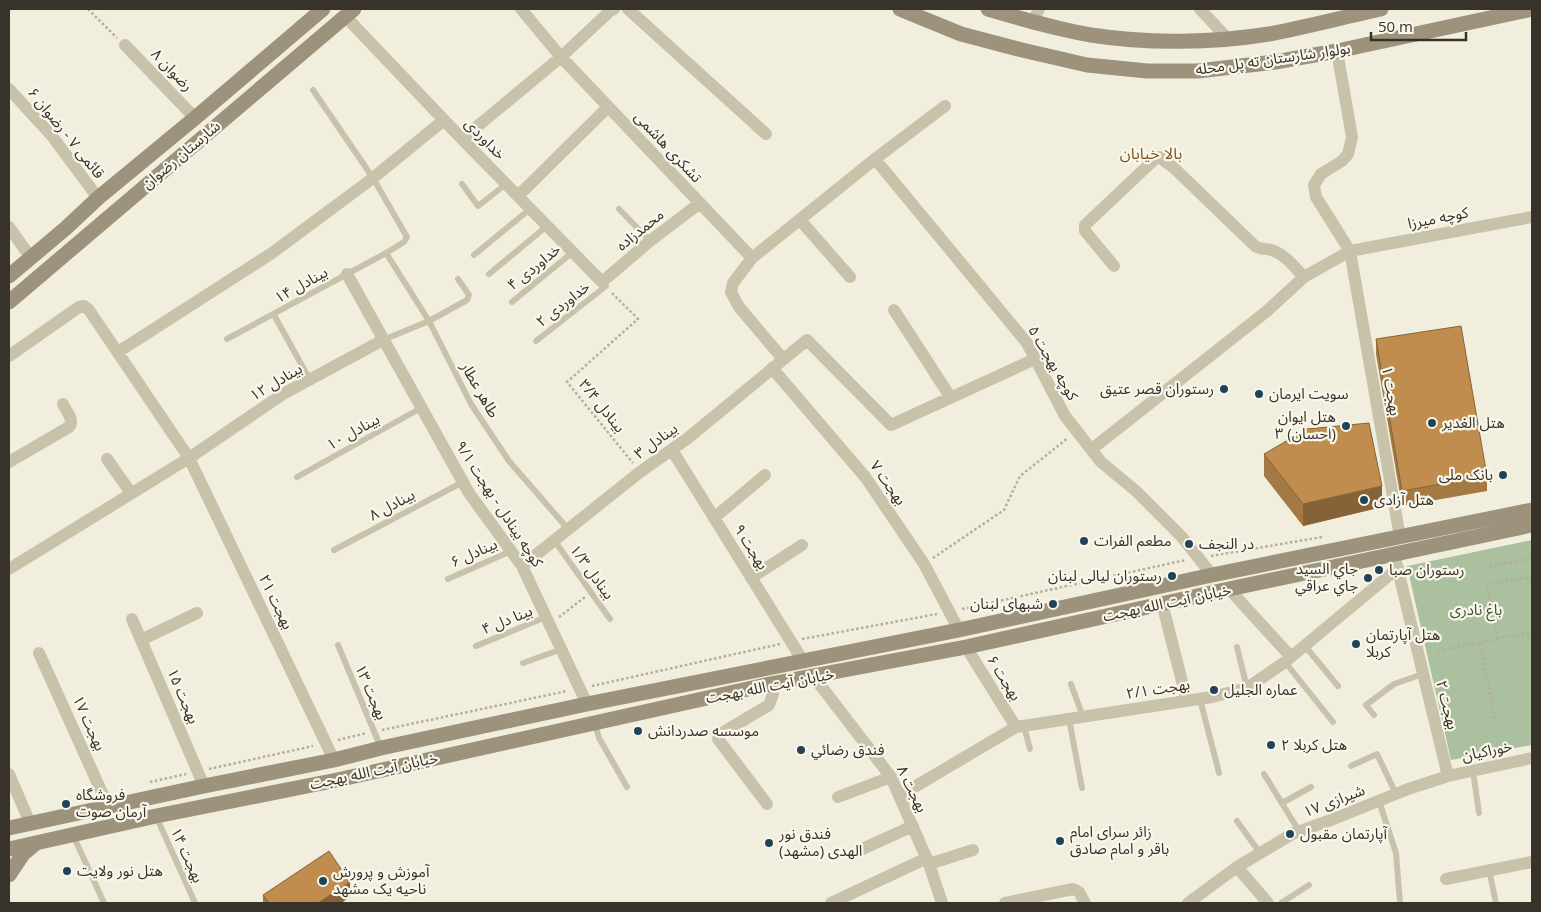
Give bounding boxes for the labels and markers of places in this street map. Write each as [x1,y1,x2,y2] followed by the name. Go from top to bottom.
[1100,378,1214,399] place label: رستوران قصر عتیق
[1218,383,1230,395] marker: رستوران قصر عتیق
[1269,383,1349,403] place label: سویت ایرمان
[1253,388,1265,400] marker: سویت ایرمان
[1275,406,1336,443] place label: هتل ایوان ۳ (احسان)
[1441,412,1505,432] place label: هتل الغدیر
[1426,417,1438,429] marker: هتل الغدیر
[1340,420,1352,432] marker: هتل ایوان ۳ (احسان)
[1439,464,1493,484] place label: بانک ملی
[1497,469,1509,481] marker: بانک ملی
[1374,489,1434,509] place label: هتل آزادی
[1358,494,1370,506] marker: هتل آزادی
[1094,530,1172,552] place label: مطعم الفرات
[1199,533,1254,553] place label: در النجف
[1078,535,1090,547] marker: مطعم الفرات
[1183,538,1195,550] marker: در النجف
[1295,558,1358,597] place label: جاي السيد جاي عراقي
[1389,559,1464,579] place label: رستوران صبا
[1373,564,1385,576] marker: رستوران صبا
[1048,565,1162,585] place label: رستوران لیالی لبنان
[1166,570,1178,582] marker: رستوران لیالی لبنان
[1362,572,1374,584] marker: جاي السيد جاي عراقي
[970,593,1043,613] place label: شبهای لبنان
[1047,598,1059,610] marker: شبهای لبنان
[1366,624,1440,661] place label: هتل آپارتمان کربلا
[1350,638,1362,650] marker: هتل آپارتمان کربلا
[1224,679,1298,699] place label: عماره الجلیل
[1208,684,1220,696] marker: عماره الجلیل
[648,720,759,740] place label: موسسه صدردانش
[632,725,644,737] marker: موسسه صدردانش
[1281,734,1347,754] place label: هتل کربلا ۲
[811,739,885,761] place label: فندق رضائي
[1265,739,1277,751] marker: هتل کربلا ۲
[795,744,807,756] marker: فندق رضائي
[76,784,147,821] place label: فروشگاه آرمان صوت
[60,798,72,810] marker: فروشگاه آرمان صوت
[1070,821,1169,860] place label: زائر سرای امام باقر و امام صادق
[778,823,862,860] place label: فندق نور الهدى (مشهد)
[1300,823,1388,844] place label: آپارتمان مقبول
[1284,828,1296,840] marker: آپارتمان مقبول
[1054,835,1066,847] marker: زائر سرای امام باقر و امام صادق
[763,837,775,849] marker: فندق نور الهدى (مشهد)
[77,860,163,880] place label: هتل نور ولایت
[333,861,430,898] place label: آموزش و پرورش ناحیه یک مشهد
[61,865,73,877] marker: هتل نور ولایت
[317,875,329,887] marker: آموزش و پرورش ناحیه یک مشهد

